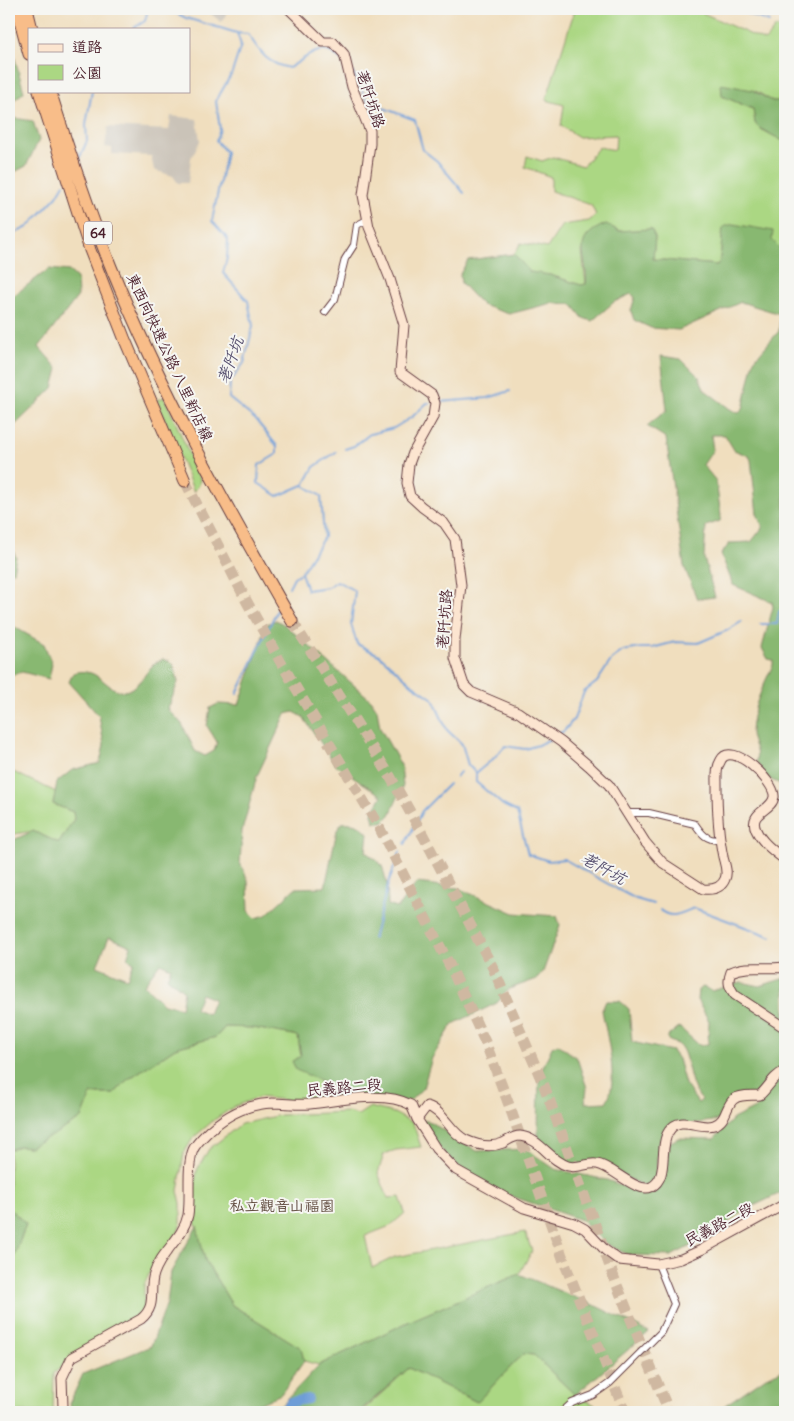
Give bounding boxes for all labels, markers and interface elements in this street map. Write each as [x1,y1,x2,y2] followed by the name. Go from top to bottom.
[28,28,190,92] legend
[72,37,102,56] text: 道路
[72,63,102,82] text: 公園
[353,68,389,130] street label: 荖阡坑路
[84,222,112,244] road number: 64
[123,270,217,444] street label: 東西向快速公路 八里新店線
[212,332,248,386] water label: 荖阡坑
[432,588,456,650] street label: 荖阡坑路
[578,848,632,889] water label: 荖阡坑
[306,1074,382,1100] street label: 民義路二段
[229,1196,335,1215] park label: 私立觀音山福園
[681,1198,757,1250] street label: 民義路二段

